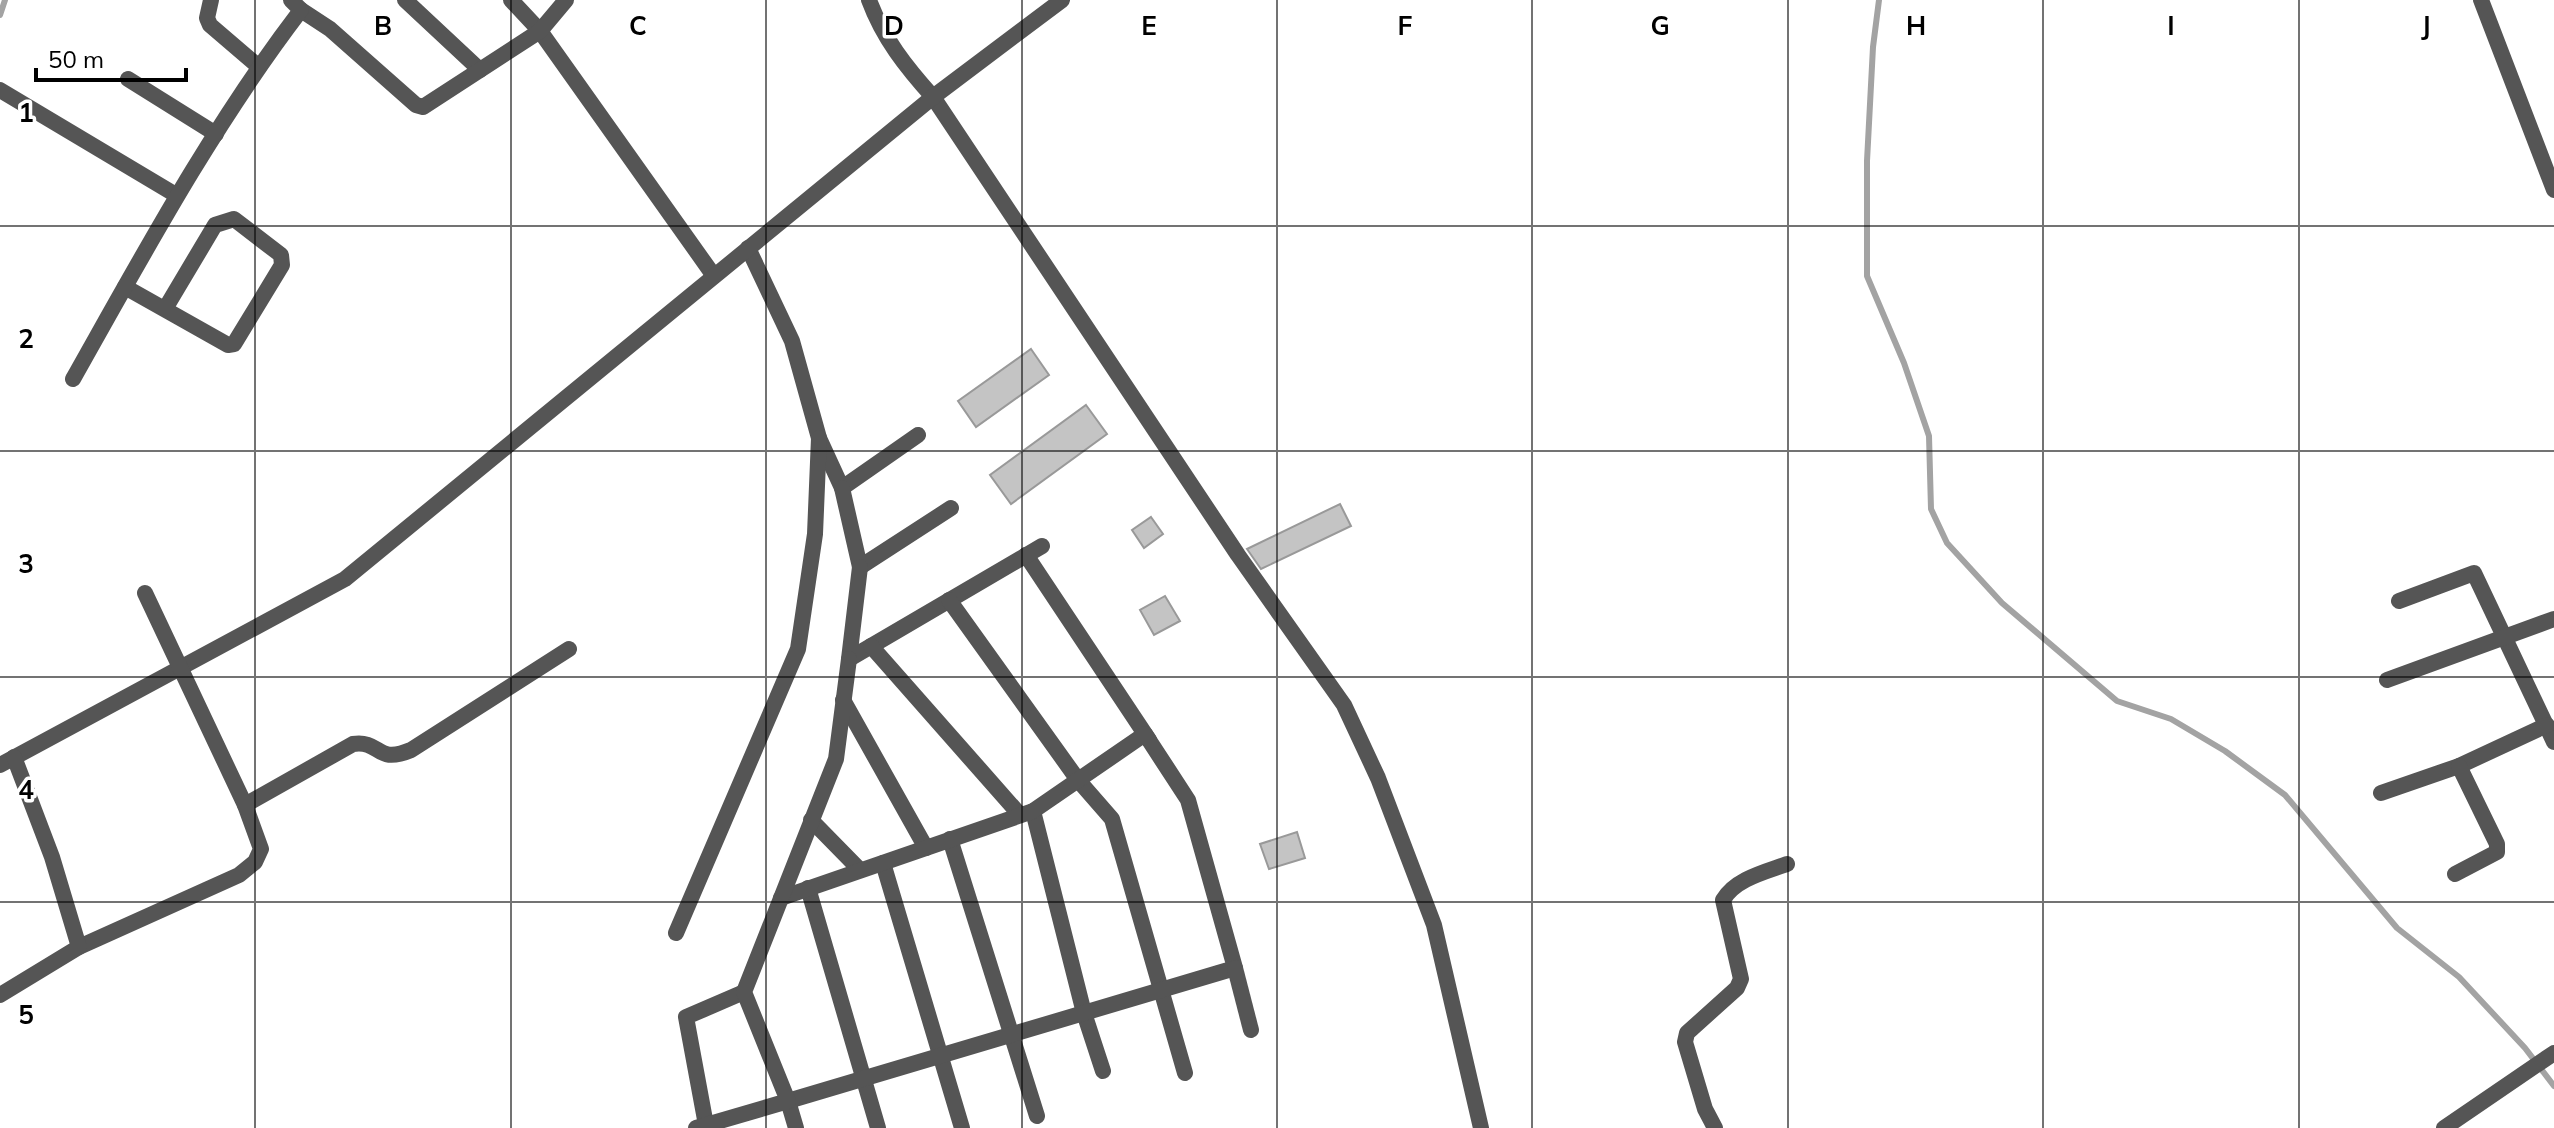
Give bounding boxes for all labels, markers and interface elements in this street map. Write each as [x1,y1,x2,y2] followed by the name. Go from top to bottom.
[374,9,392,42] text: B
[629,9,647,42] text: C
[884,9,904,42] text: D
[1141,9,1157,42] text: E
[1398,9,1413,42] text: F
[1650,9,1670,42] text: G
[1906,9,1926,42] text: H
[2167,9,2175,42] text: I
[2421,9,2431,42] text: J
[36,32,186,82] scale bar
[48,44,104,74] text: 50 m
[18,96,34,129] text: 1
[18,322,34,355] text: 2
[18,547,34,580] text: 3
[18,773,34,806] text: 4
[18,998,34,1031] text: 5

